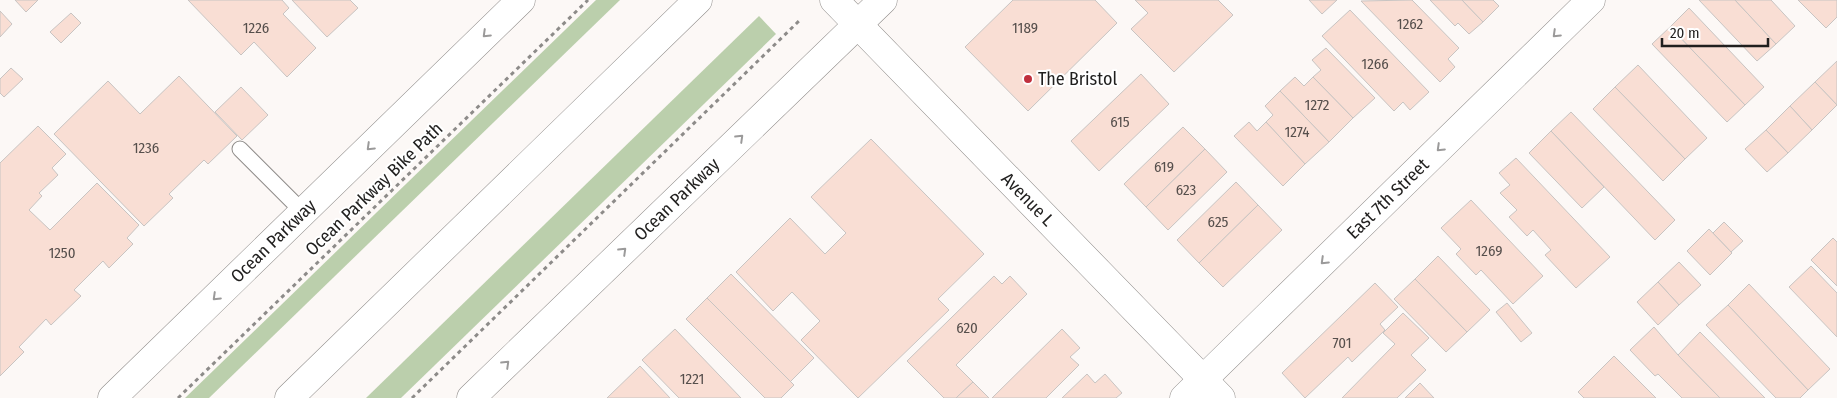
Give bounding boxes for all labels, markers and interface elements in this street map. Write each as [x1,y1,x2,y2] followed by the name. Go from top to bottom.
[1397,15,1424,33] house number: 1262
[1662,15,1768,47] scale bar
[243,19,269,37] house number: 1226
[1012,19,1038,37] house number: 1189
[1670,24,1700,42] text: 20 m
[483,28,492,37] one-way arrow
[1553,28,1562,37] one-way arrow
[1361,55,1389,73] house number: 1266
[1038,68,1117,90] place label: The Bristol
[1022,73,1034,85] marker: The Bristol
[1305,96,1330,114] house number: 1272
[1110,113,1130,131] house number: 615
[301,118,447,260] street label: Ocean Parkway Bike Path
[1284,123,1310,141] house number: 1274
[734,135,743,144] one-way arrow
[133,139,159,157] house number: 1236
[366,141,375,150] one-way arrow
[1437,142,1446,151] one-way arrow
[629,153,724,245] street label: Ocean Parkway
[1342,154,1433,244] street label: East 7th Street
[1154,158,1174,176] house number: 619
[997,168,1059,231] street label: Avenue L
[1176,181,1197,199] house number: 623
[226,195,320,287] street label: Ocean Parkway
[1208,213,1229,231] house number: 625
[1475,242,1503,260] house number: 1269
[48,244,76,262] house number: 1250
[617,248,626,257] one-way arrow
[1320,255,1329,264] one-way arrow
[212,291,221,300] one-way arrow
[956,319,978,337] house number: 620
[1332,334,1352,352] house number: 701
[500,361,509,370] one-way arrow
[680,370,704,388] house number: 1221

